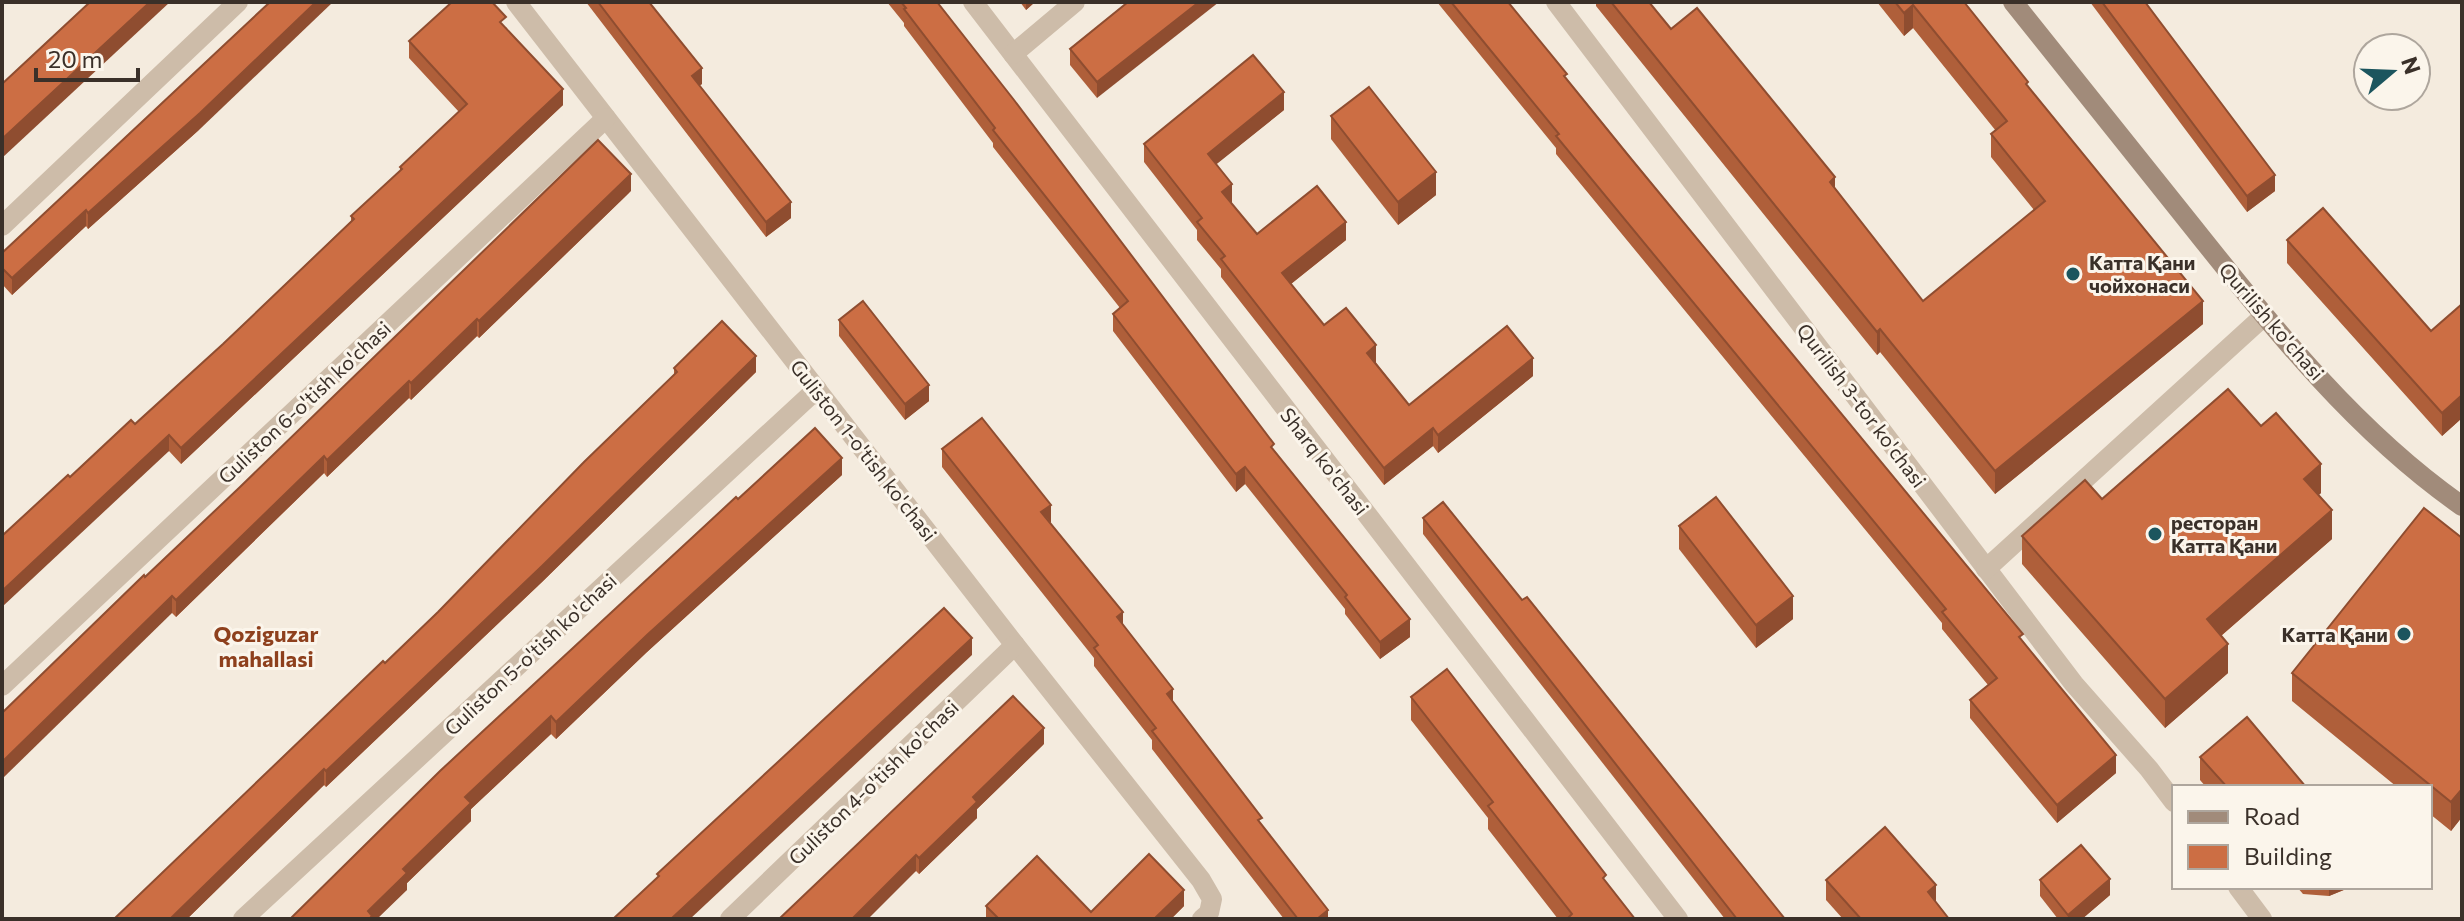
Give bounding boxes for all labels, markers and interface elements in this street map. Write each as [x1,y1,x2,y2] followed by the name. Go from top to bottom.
[36,32,138,82] scale bar
[2352,32,2432,112] north arrow
[48,44,102,73] text: 20 m
[2396,53,2427,78] text: N
[2089,250,2195,297] place label: Катта Қани чойхонаси
[2214,257,2330,385] street label: Qurilish ko'chasi
[2064,265,2082,283] marker: Катта Қани чойхонаси
[213,316,395,488] street label: Guliston 6-o'tish ko'chasi
[1792,318,1932,492] street label: Qurilish 3-tor ko'chasi
[786,355,942,545] street label: Guliston 1-o'tish ko'chasi
[1276,403,1374,519] street label: Sharq ko'chasi
[2171,510,2277,557] place label: ресторан Катта Қани
[2146,525,2164,543] marker: ресторан Катта Қани
[439,568,621,740] street label: Guliston 5-o'tish ko'chasi
[213,620,319,672] district label: Qoziguzar mahallasi
[2282,622,2388,646] place label: Катта Қани
[2395,625,2413,643] marker: Катта Қани
[783,695,963,869] street label: Guliston 4-o'tish ko'chasi
[2172,785,2432,889] legend
[2244,801,2300,830] text: Road
[2244,841,2332,870] text: Building

